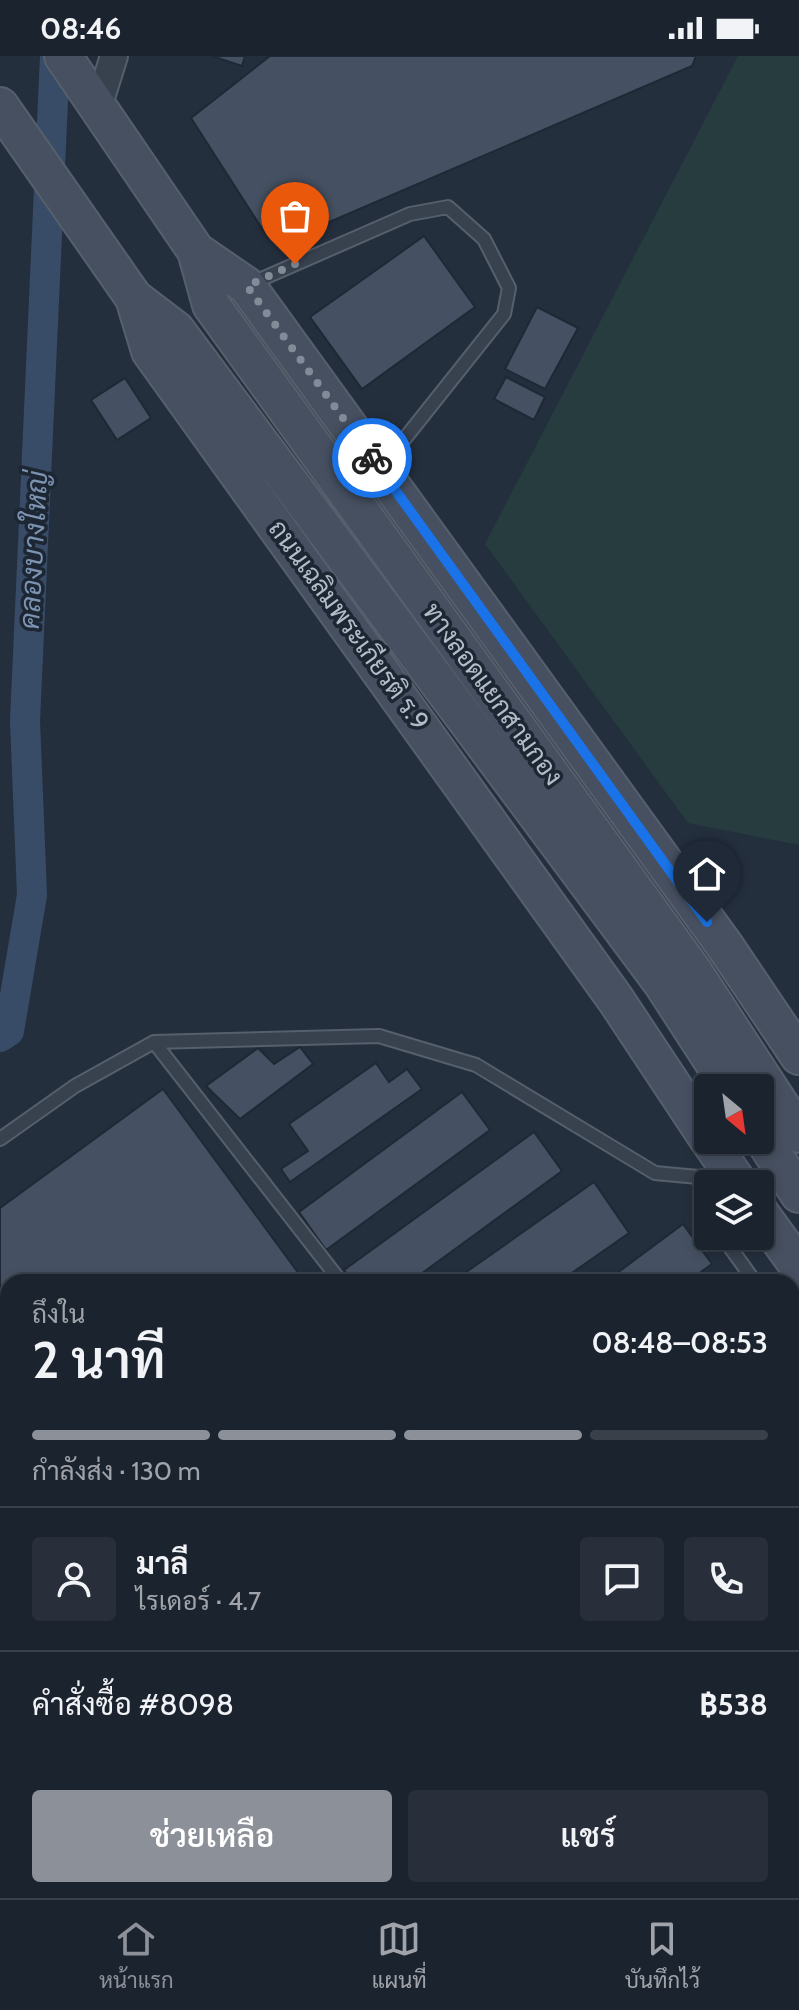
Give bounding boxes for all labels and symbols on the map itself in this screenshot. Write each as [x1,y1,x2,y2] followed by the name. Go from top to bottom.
[261,182,329,264] pin
[332,418,412,498] courier
[10,468,55,630] water label: คลองบางใหญ่
[262,514,436,736] street label: ถนนเฉลิมพระเกียรติ ร.9
[416,596,570,792] street label: ทางลอดแยกสามกอง
[673,840,741,922] pin
[694,1074,774,1154] north arrow

